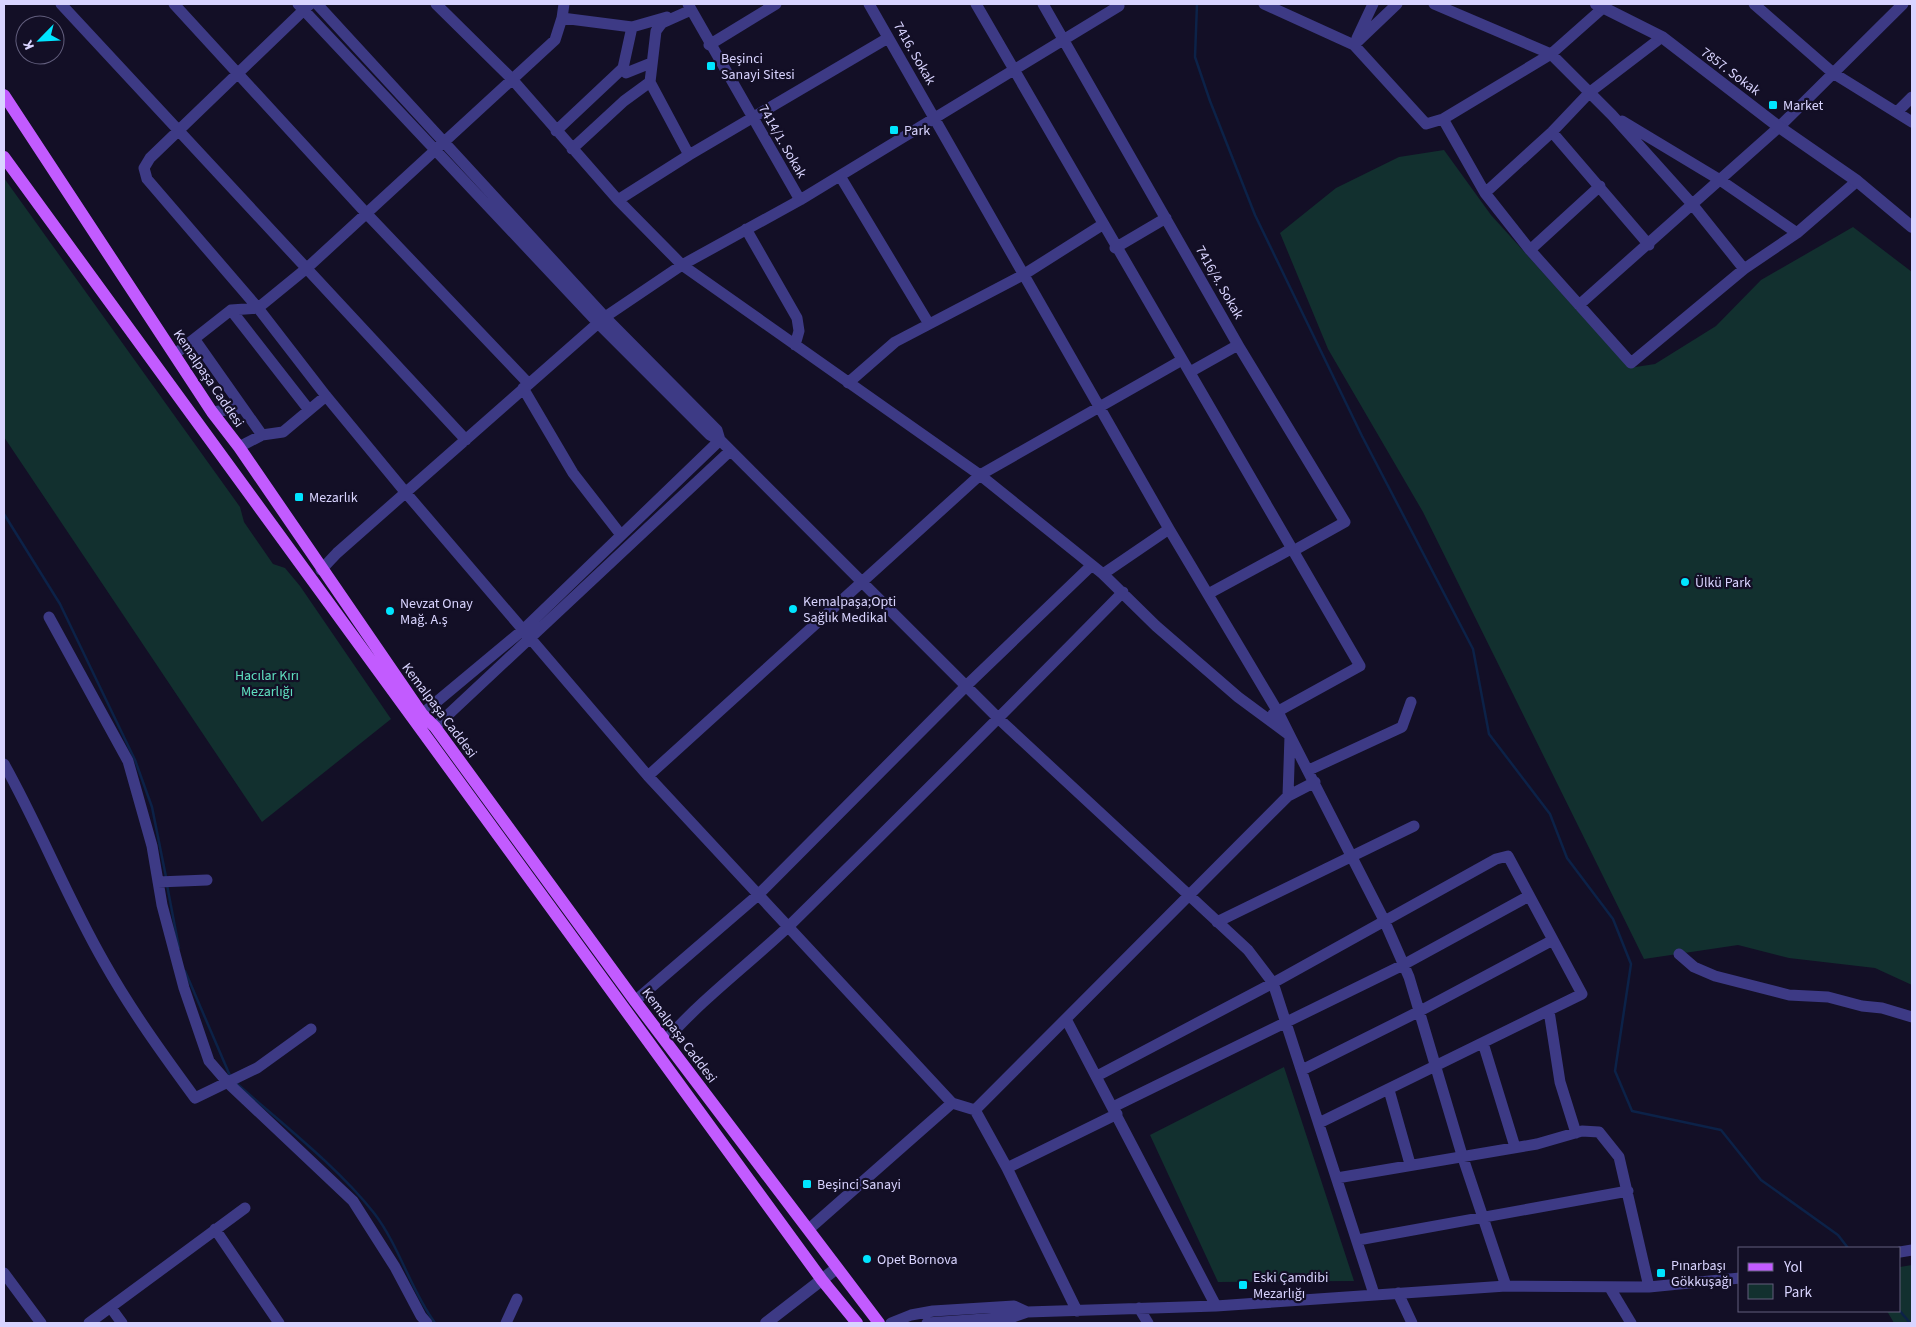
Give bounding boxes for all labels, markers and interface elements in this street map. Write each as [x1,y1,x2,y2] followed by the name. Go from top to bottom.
[15,15,65,65] north arrow
[888,18,940,89] street label: 7416. Sokak
[18,37,40,53] text: K
[1696,43,1764,101] street label: 7857. Sokak
[721,49,795,85] place label: Beşinci Sanayi Sitesi
[705,60,717,72] marker: Beşinci Sanayi Sitesi
[1783,96,1824,116] place label: Market
[1767,99,1779,111] marker: Market
[753,101,811,182] street label: 7414/1. Sokak
[904,121,930,141] place label: Park
[888,124,900,136] marker: Park
[1190,242,1248,323] street label: 7416/4. Sokak
[168,326,248,432] street label: Kemalpaşa Caddesi
[309,488,358,508] place label: Mezarlık
[293,491,305,503] marker: Mezarlık
[1695,573,1751,593] place label: Ülkü Park
[1679,576,1691,588] marker: Ülkü Park
[803,592,896,628] place label: Kemalpaşa;Opti Sağlık Medikal
[400,594,473,630] place label: Nevzat Onay Mağ. A.ş
[787,603,799,615] marker: Kemalpaşa;Opti Sağlık Medikal
[384,605,396,617] marker: Nevzat Onay Mağ. A.ş
[397,659,482,762] street label: Kemalpaşa Caddesi
[235,666,299,702] park label: Hacılar Kırı Mezarlığı
[637,984,722,1087] street label: Kemalpaşa Caddesi
[817,1175,901,1195] place label: Beşinci Sanayi
[801,1178,813,1190] marker: Beşinci Sanayi
[1738,1247,1901,1312] legend
[877,1250,958,1270] place label: Opet Bornova
[861,1253,873,1265] marker: Opet Bornova
[1671,1256,1732,1292] place label: Pınarbaşı Gökkuşağı
[1783,1257,1803,1278] text: Yol
[1655,1267,1667,1279] marker: Pınarbaşı Gökkuşağı
[1253,1268,1328,1304] place label: Eski Çamdibi Mezarlığı
[1237,1279,1249,1291] marker: Eski Çamdibi Mezarlığı
[1784,1282,1813,1303] text: Park

